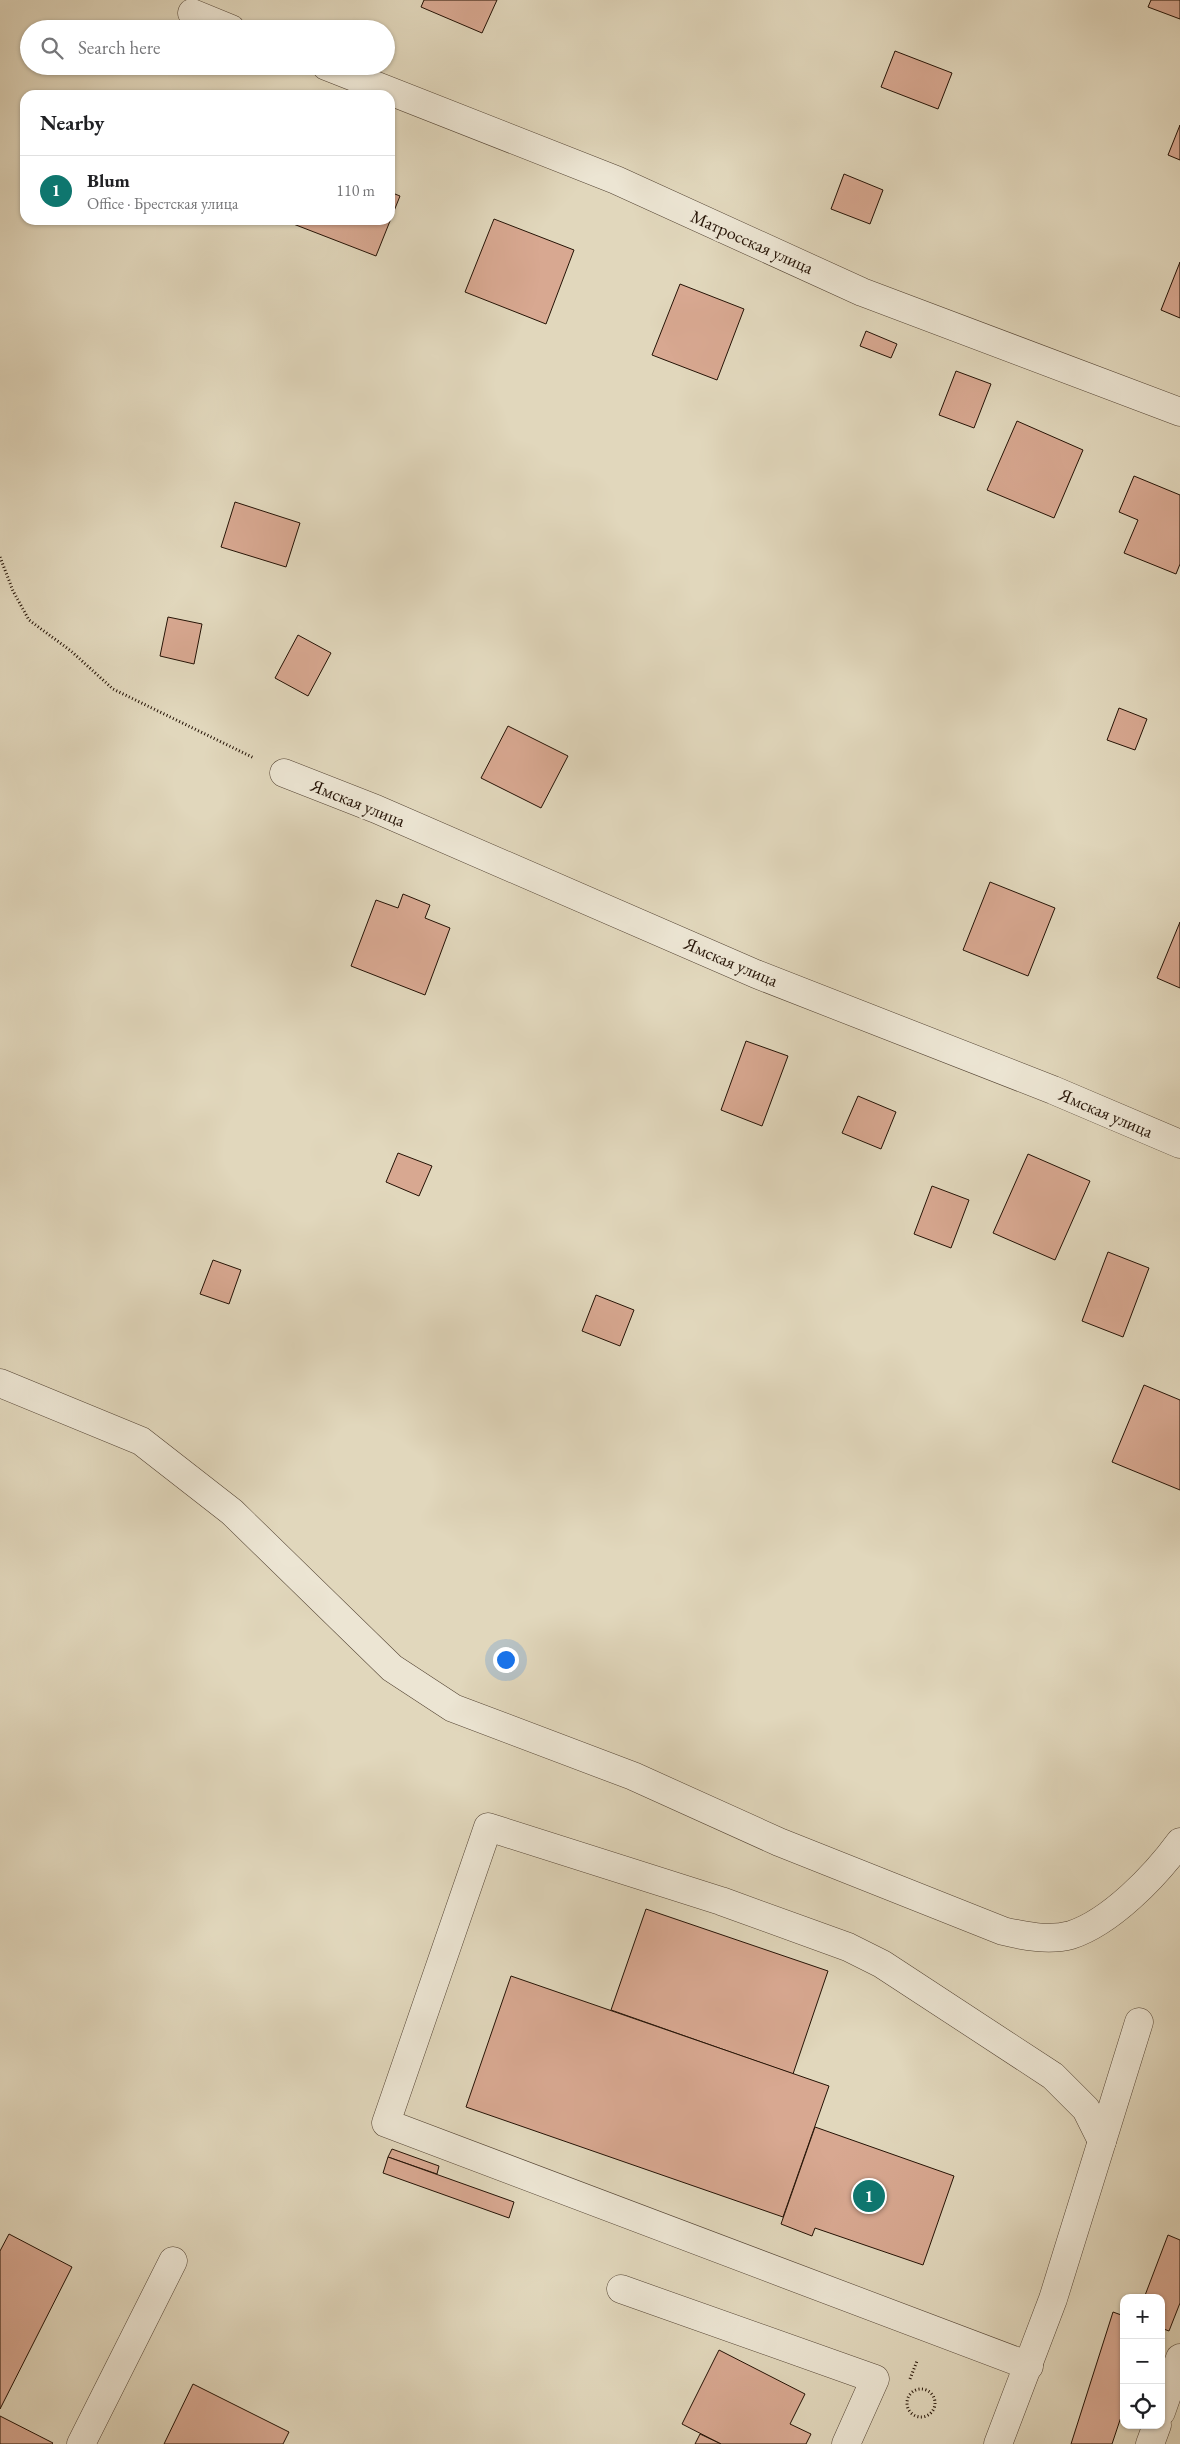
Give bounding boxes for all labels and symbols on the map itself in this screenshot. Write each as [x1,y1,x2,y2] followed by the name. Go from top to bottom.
[687,204,818,279] street label: Матросская улица
[307,773,409,832] street label: Ямская улица
[680,931,782,992] street label: Ямская улица
[1055,1082,1157,1143] street label: Ямская улица
[493,1647,519,1673] your location
[853,2177,885,2215] pin: 1

